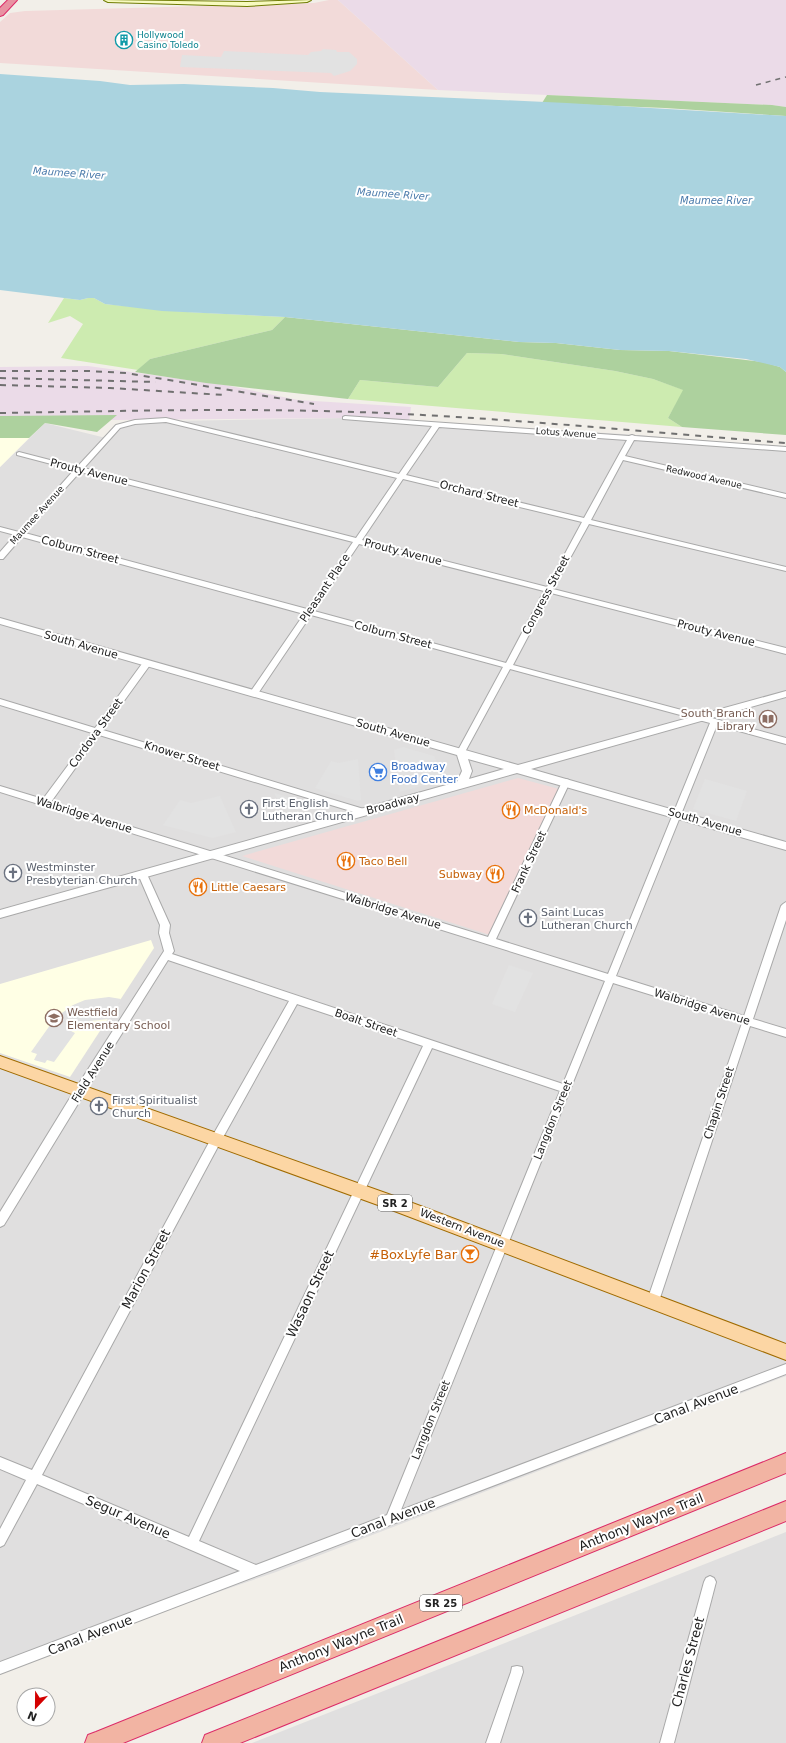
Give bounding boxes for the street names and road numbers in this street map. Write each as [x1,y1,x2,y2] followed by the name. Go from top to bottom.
[535,426,597,440] street label: Lotus Avenue
[49,456,129,488] street label: Prouty Avenue
[665,463,743,491] street label: Redwood Avenue
[438,478,521,510] street label: Orchard Street
[8,483,66,546] street label: Maumee Avenue
[40,533,121,567] street label: Colburn Street
[363,536,443,568] street label: Prouty Avenue
[297,551,353,625] street label: Pleasant Place
[520,553,573,637] street label: Congress Street
[676,617,756,649] street label: Prouty Avenue
[353,618,434,652] street label: Colburn Street
[43,628,120,662] street label: South Avenue
[66,695,126,770] street label: Cordova Street
[355,716,432,750] street label: South Avenue
[143,738,222,774] street label: Knower Street
[365,791,421,817] street label: Broadway
[34,794,134,836] street label: Walbridge Avenue
[667,805,744,839] street label: South Avenue
[509,828,549,895] street label: Frank Street
[343,890,443,932] street label: Walbridge Avenue
[652,986,752,1028] street label: Walbridge Avenue
[333,1006,400,1040] street label: Boalt Street
[69,1039,117,1105] street label: Field Avenue
[701,1065,737,1141] street label: Chapin Street
[531,1078,575,1162] street label: Langdon Street
[378,1195,412,1211] road number: SR 2
[418,1206,506,1250] street label: Western Avenue
[119,1227,173,1311] street label: Marion Street
[283,1248,337,1340] street label: Wasaon Street
[409,1378,453,1462] street label: Langdon Street
[652,1381,740,1427] street label: Canal Avenue
[576,1490,706,1554] street label: Anthony Wayne Trail
[83,1492,173,1542] street label: Segur Avenue
[349,1495,437,1541] street label: Canal Avenue
[420,1595,462,1611] road number: SR 25
[276,1611,406,1675] street label: Anthony Wayne Trail
[46,1612,134,1658] street label: Canal Avenue
[669,1615,707,1709] street label: Charles Street

